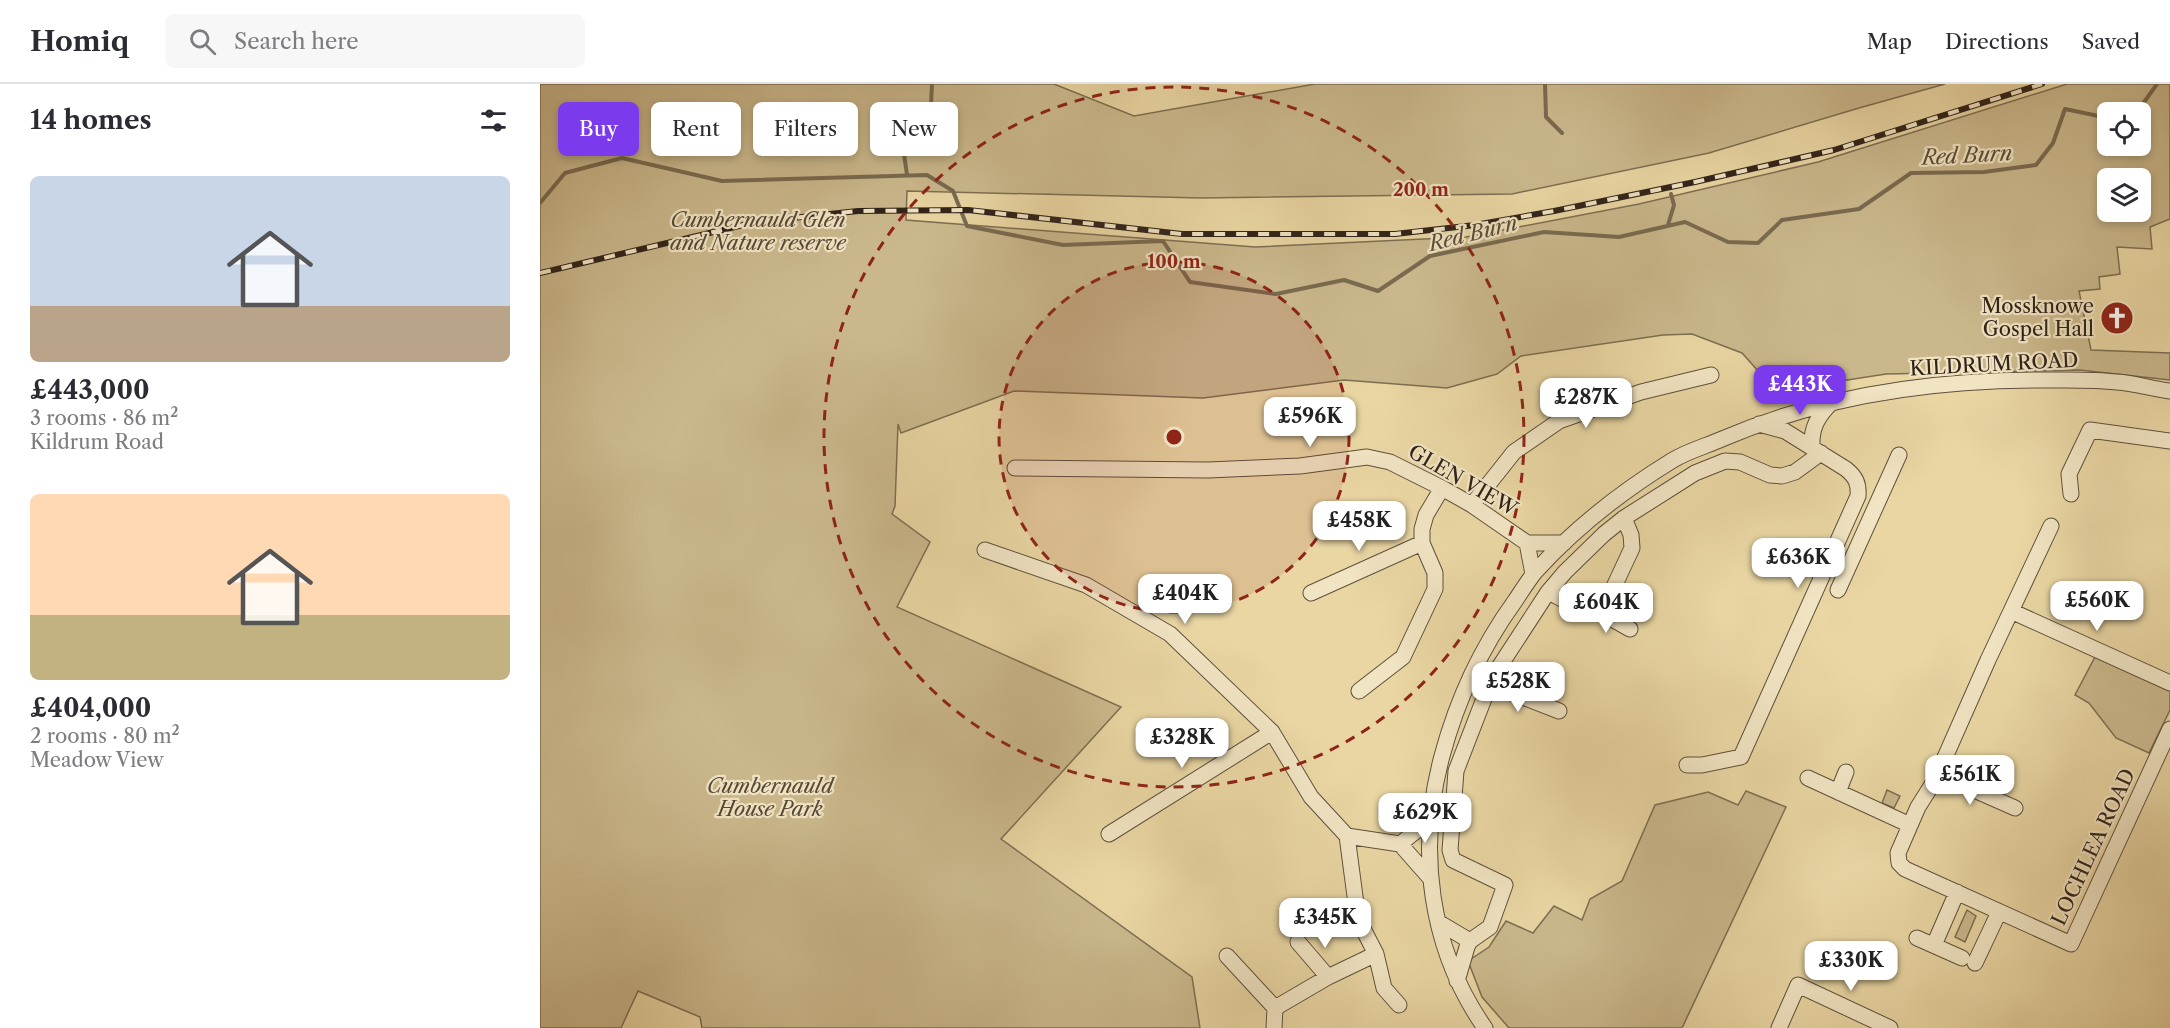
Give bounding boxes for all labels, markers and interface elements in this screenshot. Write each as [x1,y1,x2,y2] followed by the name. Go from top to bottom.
[165,14,585,68] search box
[30,24,129,58] text: Homiq
[186,25,219,58] icon: search
[234,28,359,55] text: Search here
[1867,29,1912,54] text: Map
[1945,29,2049,54] text: Directions
[2082,29,2140,54] text: Saved
[558,102,639,156] chip: Buy
[651,102,741,156] chip: Rent
[753,102,858,156] chip: Filters
[870,102,958,156] chip: New
[2097,102,2151,222] map controls
[2097,102,2151,156] button: locate
[30,104,152,136] text: 14 homes
[477,104,510,137] icon: filters
[1919,140,2013,170] water label: Red Burn
[2097,168,2151,222] button: layers
[1393,179,1449,201] text: 200 m
[670,208,847,255] park label: Cumbernauld Glen and Nature reserve
[1424,210,1520,257] water label: Red Burn
[216,215,324,323] icon: home
[1147,251,1201,273] text: 100 m
[1982,294,2094,341] place label: Mossknowe Gospel Hall
[2099,300,2135,336] church icon: Mossknowe Gospel Hall
[1909,348,2079,380] street label: KILDRUM ROAD
[1758,365,1842,416] pin: £443K
[1768,372,1832,396] text: £443K
[30,374,150,406] text: £443,000
[1544,378,1628,429] pin: £287K
[1554,385,1618,409] text: £287K
[1268,397,1352,448] pin: £596K
[1278,404,1342,428] text: £596K
[30,406,178,430] text: 3 rooms · 86 m²
[1164,427,1184,447] centre of rings
[30,430,164,454] text: Kildrum Road
[1404,439,1523,521] street label: GLEN VIEW
[1317,501,1401,552] pin: £458K
[1327,508,1391,532] text: £458K
[216,533,324,641] icon: home
[1756,538,1840,589] pin: £636K
[1766,545,1830,569] text: £636K
[1143,574,1227,625] pin: £404K
[1152,581,1218,605] text: £404K
[2055,581,2139,632] pin: £560K
[1564,583,1648,634] pin: £604K
[2064,588,2130,612] text: £560K
[1573,590,1639,614] text: £604K
[1476,662,1560,713] pin: £528K
[1486,669,1550,693] text: £528K
[30,692,151,724] text: £404,000
[1140,718,1224,769] pin: £328K
[30,724,180,748] text: 2 rooms · 80 m²
[1150,725,1214,749] text: £328K
[30,748,164,772] text: Meadow View
[1928,755,2012,806] pin: £561K
[1939,762,2001,786] text: £561K
[2046,765,2140,929] street label: LOCHLEA ROAD
[707,774,835,821] park label: Cumbernauld House Park
[1383,793,1467,844] pin: £629K
[1392,800,1458,824] text: £629K
[1283,898,1367,949] pin: £345K
[1293,905,1357,929] text: £345K
[1809,941,1893,992] pin: £330K
[1819,948,1883,972] text: £330K

